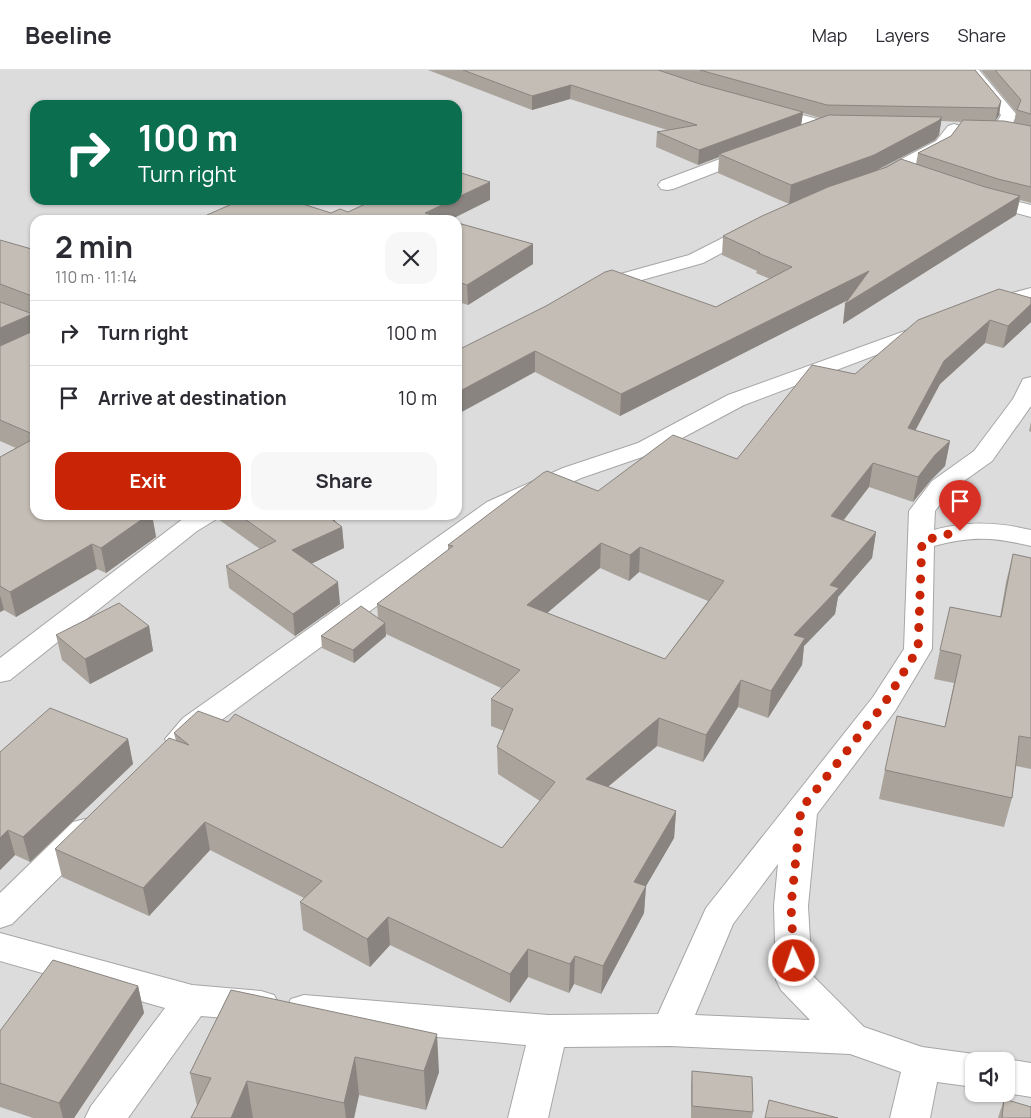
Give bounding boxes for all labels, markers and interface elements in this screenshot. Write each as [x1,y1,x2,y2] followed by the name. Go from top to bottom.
[25,18,112,51] text: Beeline
[812,23,847,47] text: Map
[875,23,929,47] text: Layers
[957,23,1006,47] text: Share
[138,114,238,162] text: 100 m
[55,120,120,185] icon: right
[138,159,236,189] text: Turn right
[55,226,133,267] text: 2 min
[385,232,437,284] button: close
[55,266,137,288] text: 110 m · 11:14
[55,319,83,347] icon: right
[98,320,188,346] text: Turn right
[386,320,437,346] text: 100 m
[55,384,83,412] icon: arrive
[98,385,287,411] text: Arrive at destination
[398,385,437,411] text: 10 m
[55,452,241,510] button: Exit
[251,452,437,510] button: Share
[939,480,981,531] pin
[946,487,974,515] icon: arrive
[767,934,819,986] position arrow
[965,1052,1015,1102] map controls
[965,1052,1015,1102] button: sound

